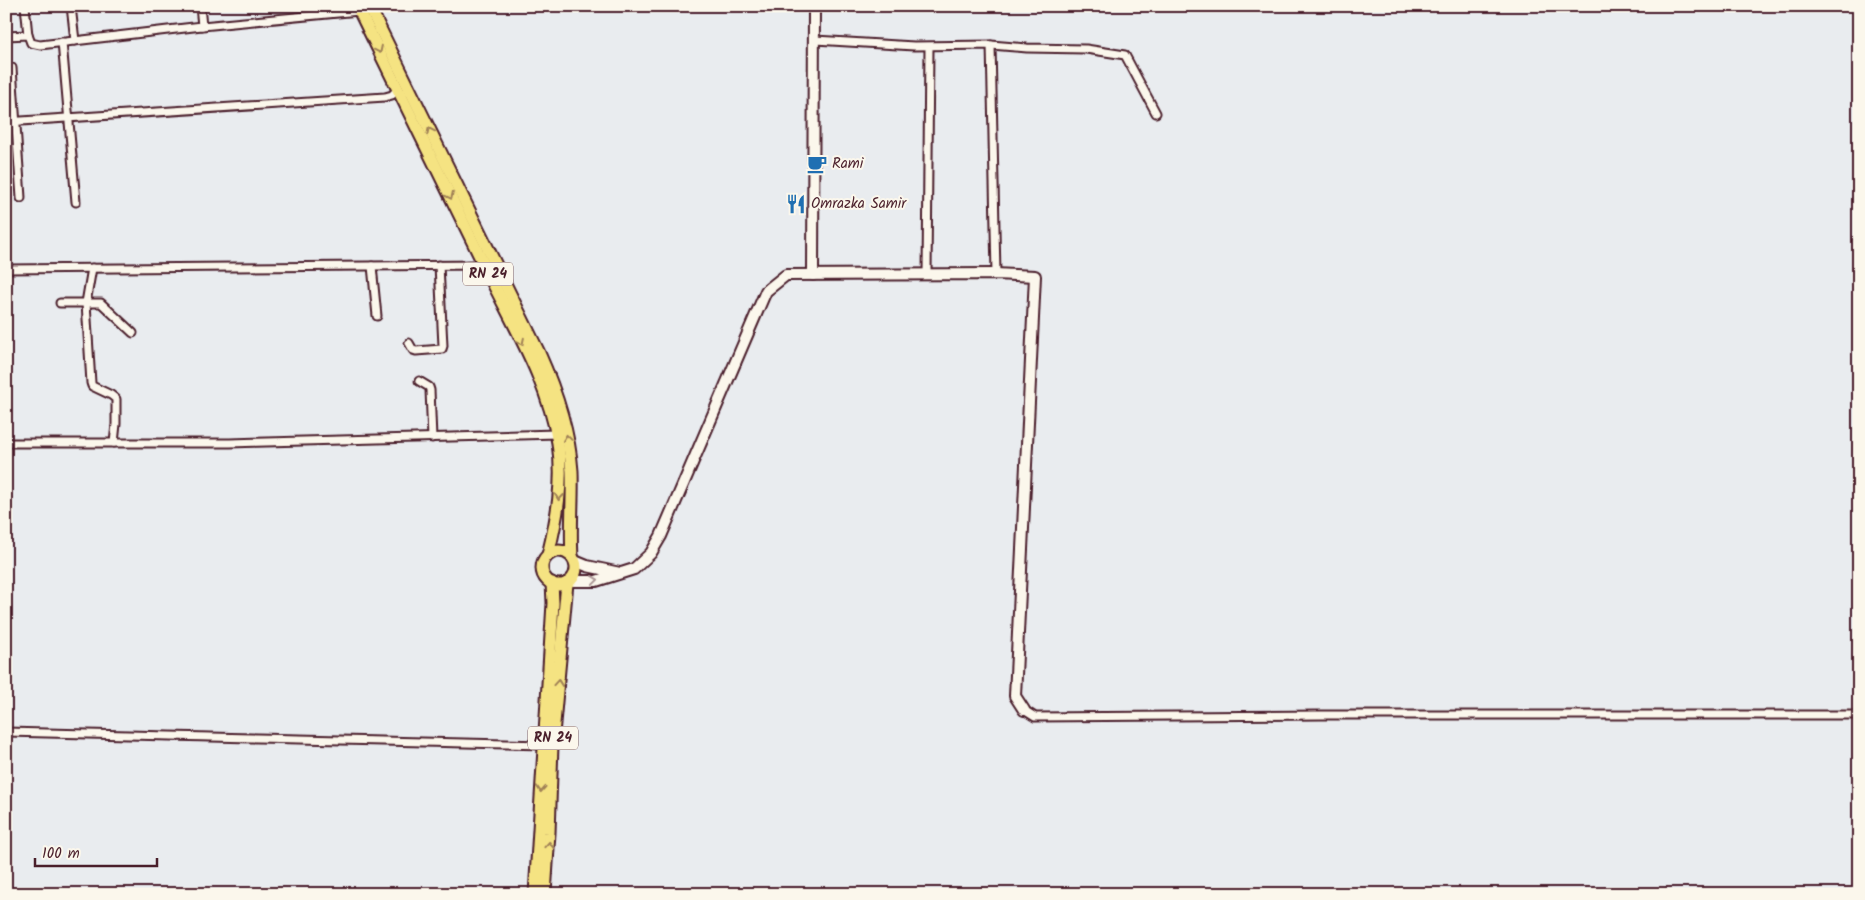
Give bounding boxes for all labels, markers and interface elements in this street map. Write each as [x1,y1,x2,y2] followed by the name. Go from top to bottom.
[372,45,383,54] one-way arrow
[426,127,436,136] one-way arrow
[832,152,865,176] place label: Rami
[806,153,828,175] cafe icon: Rami
[444,191,454,200] one-way arrow
[811,192,907,216] place label: Omrazka Samir
[785,193,807,215] restaurant icon: Omrazka Samir
[463,262,513,286] road number: RN 24
[515,337,526,346] one-way arrow
[562,434,573,442] one-way arrow
[554,494,565,502] one-way arrow
[592,575,600,586] one-way arrow
[552,679,563,687] one-way arrow
[528,726,578,750] road number: RN 24
[535,785,546,793] one-way arrow
[35,835,158,867] scale bar
[543,841,554,849] one-way arrow
[42,842,80,866] text: 100 m

